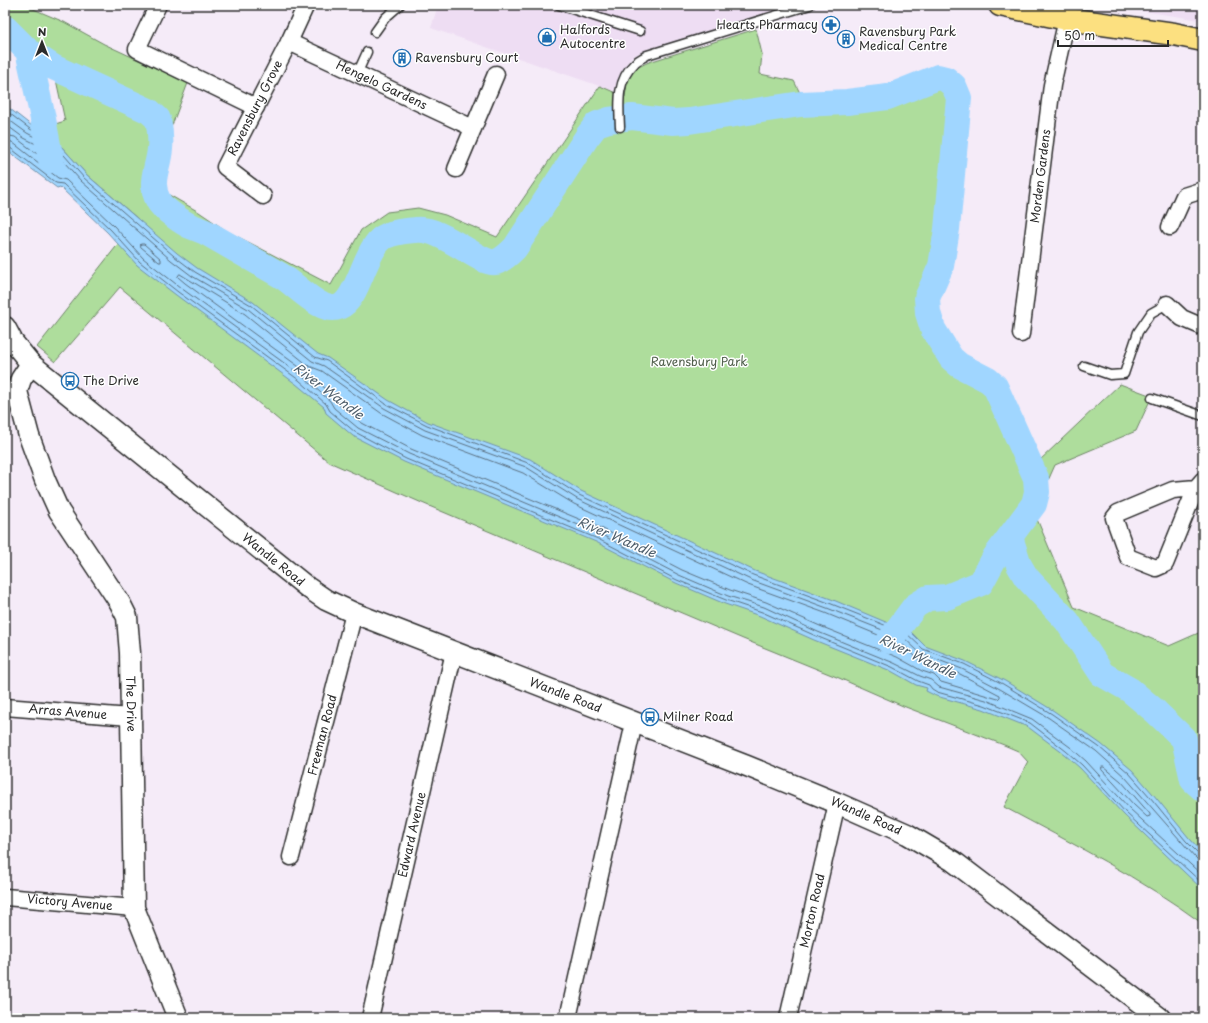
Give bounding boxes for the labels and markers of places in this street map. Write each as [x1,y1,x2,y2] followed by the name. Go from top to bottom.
[716,15,818,33] place label: Hearts Pharmacy
[821,15,841,35] pharmacy icon: Hearts Pharmacy
[560,20,625,52] place label: Halfords Autocentre
[859,22,956,54] place label: Ravensbury Park Medical Centre
[537,27,557,47] shop icon: Halfords Autocentre
[836,29,856,49] building icon: Ravensbury Park Medical Centre
[392,48,412,68] building icon: Ravensbury Court
[415,48,518,66] place label: Ravensbury Court
[60,371,80,391] bus stop icon: The Drive
[83,371,139,389] place label: The Drive
[640,707,660,727] bus stop icon: Milner Road
[663,707,733,725] place label: Milner Road

